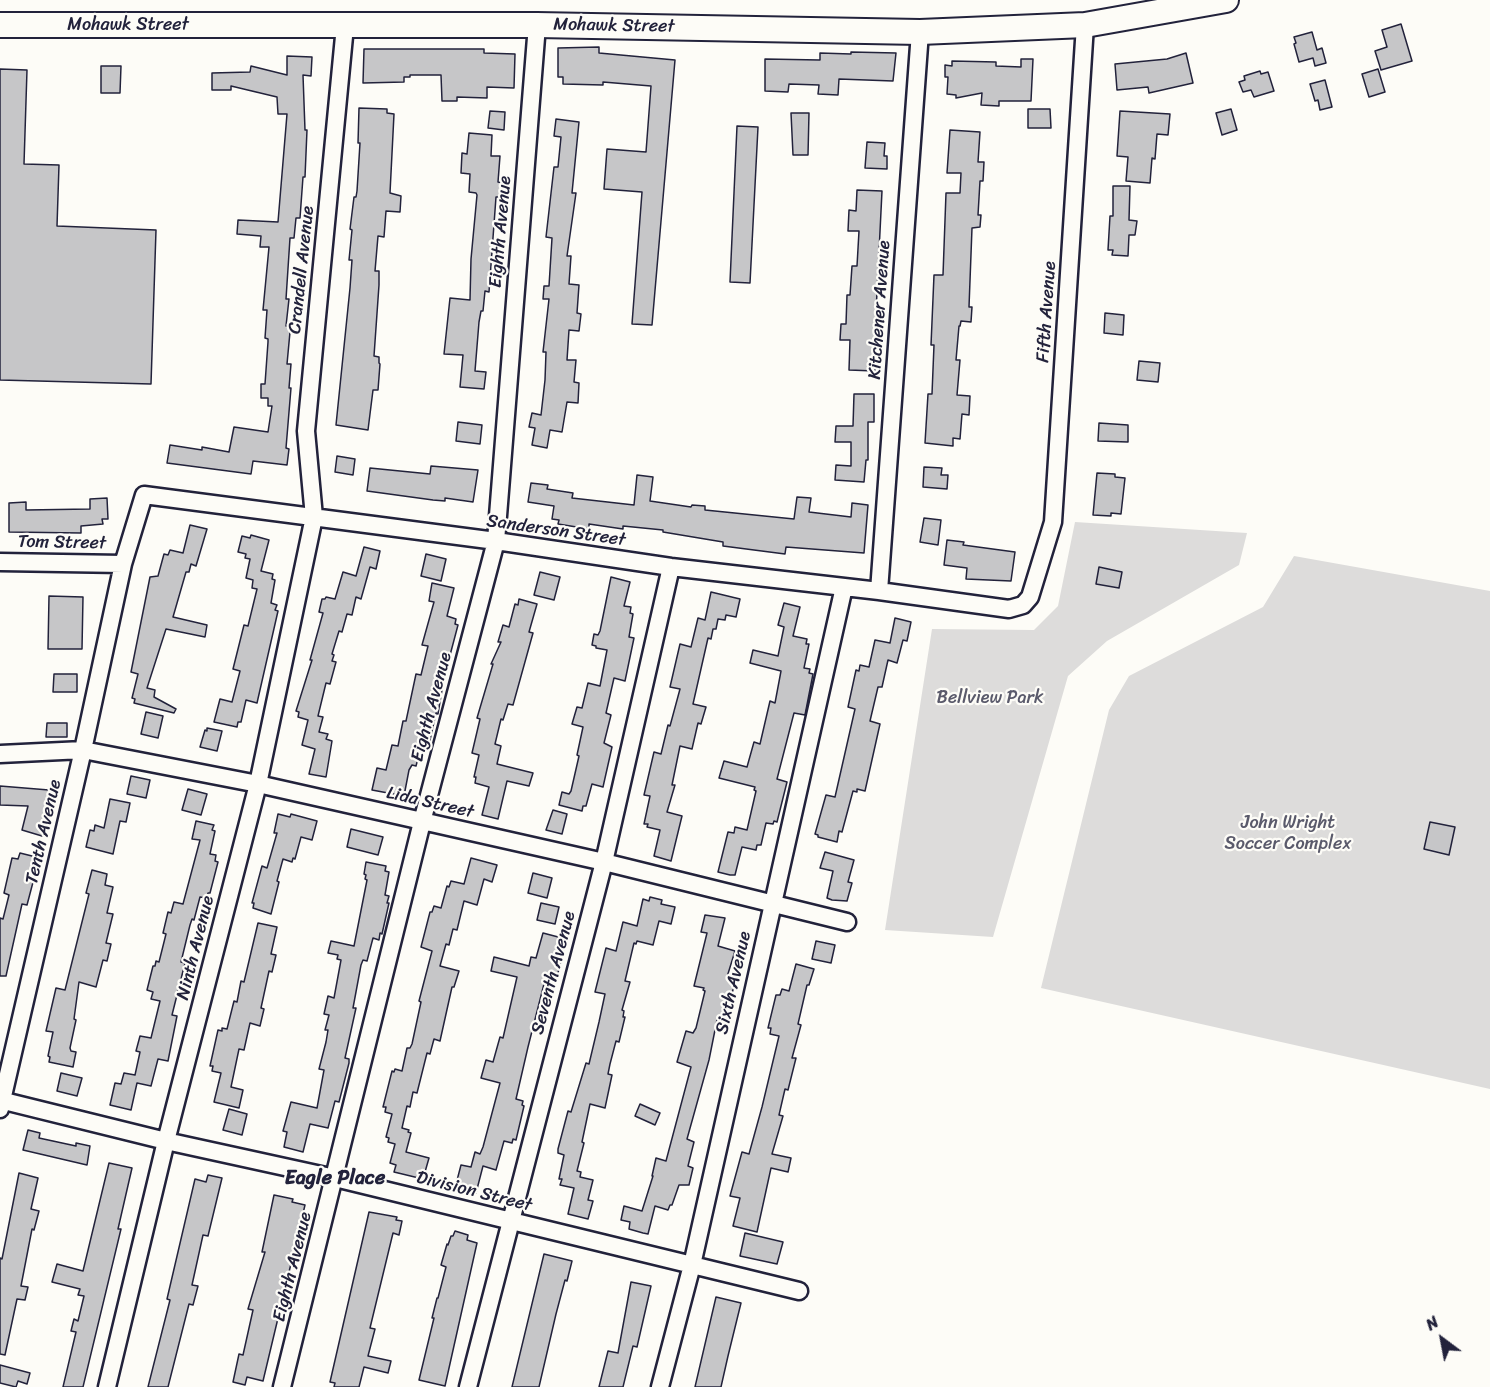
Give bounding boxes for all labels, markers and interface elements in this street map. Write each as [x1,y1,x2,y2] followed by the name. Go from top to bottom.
[67,14,189,36] street label: Mohawk Street
[553,14,675,38] street label: Mohawk Street
[485,175,517,289] street label: Eighth Avenue
[285,205,319,335] street label: Crandell Avenue
[864,240,896,380] street label: Kitchener Avenue
[1033,261,1061,363] street label: Fifth Avenue
[485,511,627,551] street label: Sanderson Street
[18,531,106,555] street label: Tom Street
[407,650,457,764] street label: Eighth Avenue
[937,687,1043,709] park label: Bellview Park
[21,778,67,886] street label: Tenth Avenue
[384,782,476,824] street label: Lida Street
[1224,812,1352,854] park label: John Wright Soccer Complex
[173,894,219,1002] street label: Ninth Avenue
[527,909,581,1037] street label: Seventh Avenue
[712,929,756,1037] street label: Sixth Avenue
[285,1167,385,1191] district label: Eagle Place
[414,1167,534,1217] street label: Division Street
[269,1210,317,1324] street label: Eighth Avenue
[1420,1308,1445,1339] text: N
[1412,1309,1472,1369] north arrow

